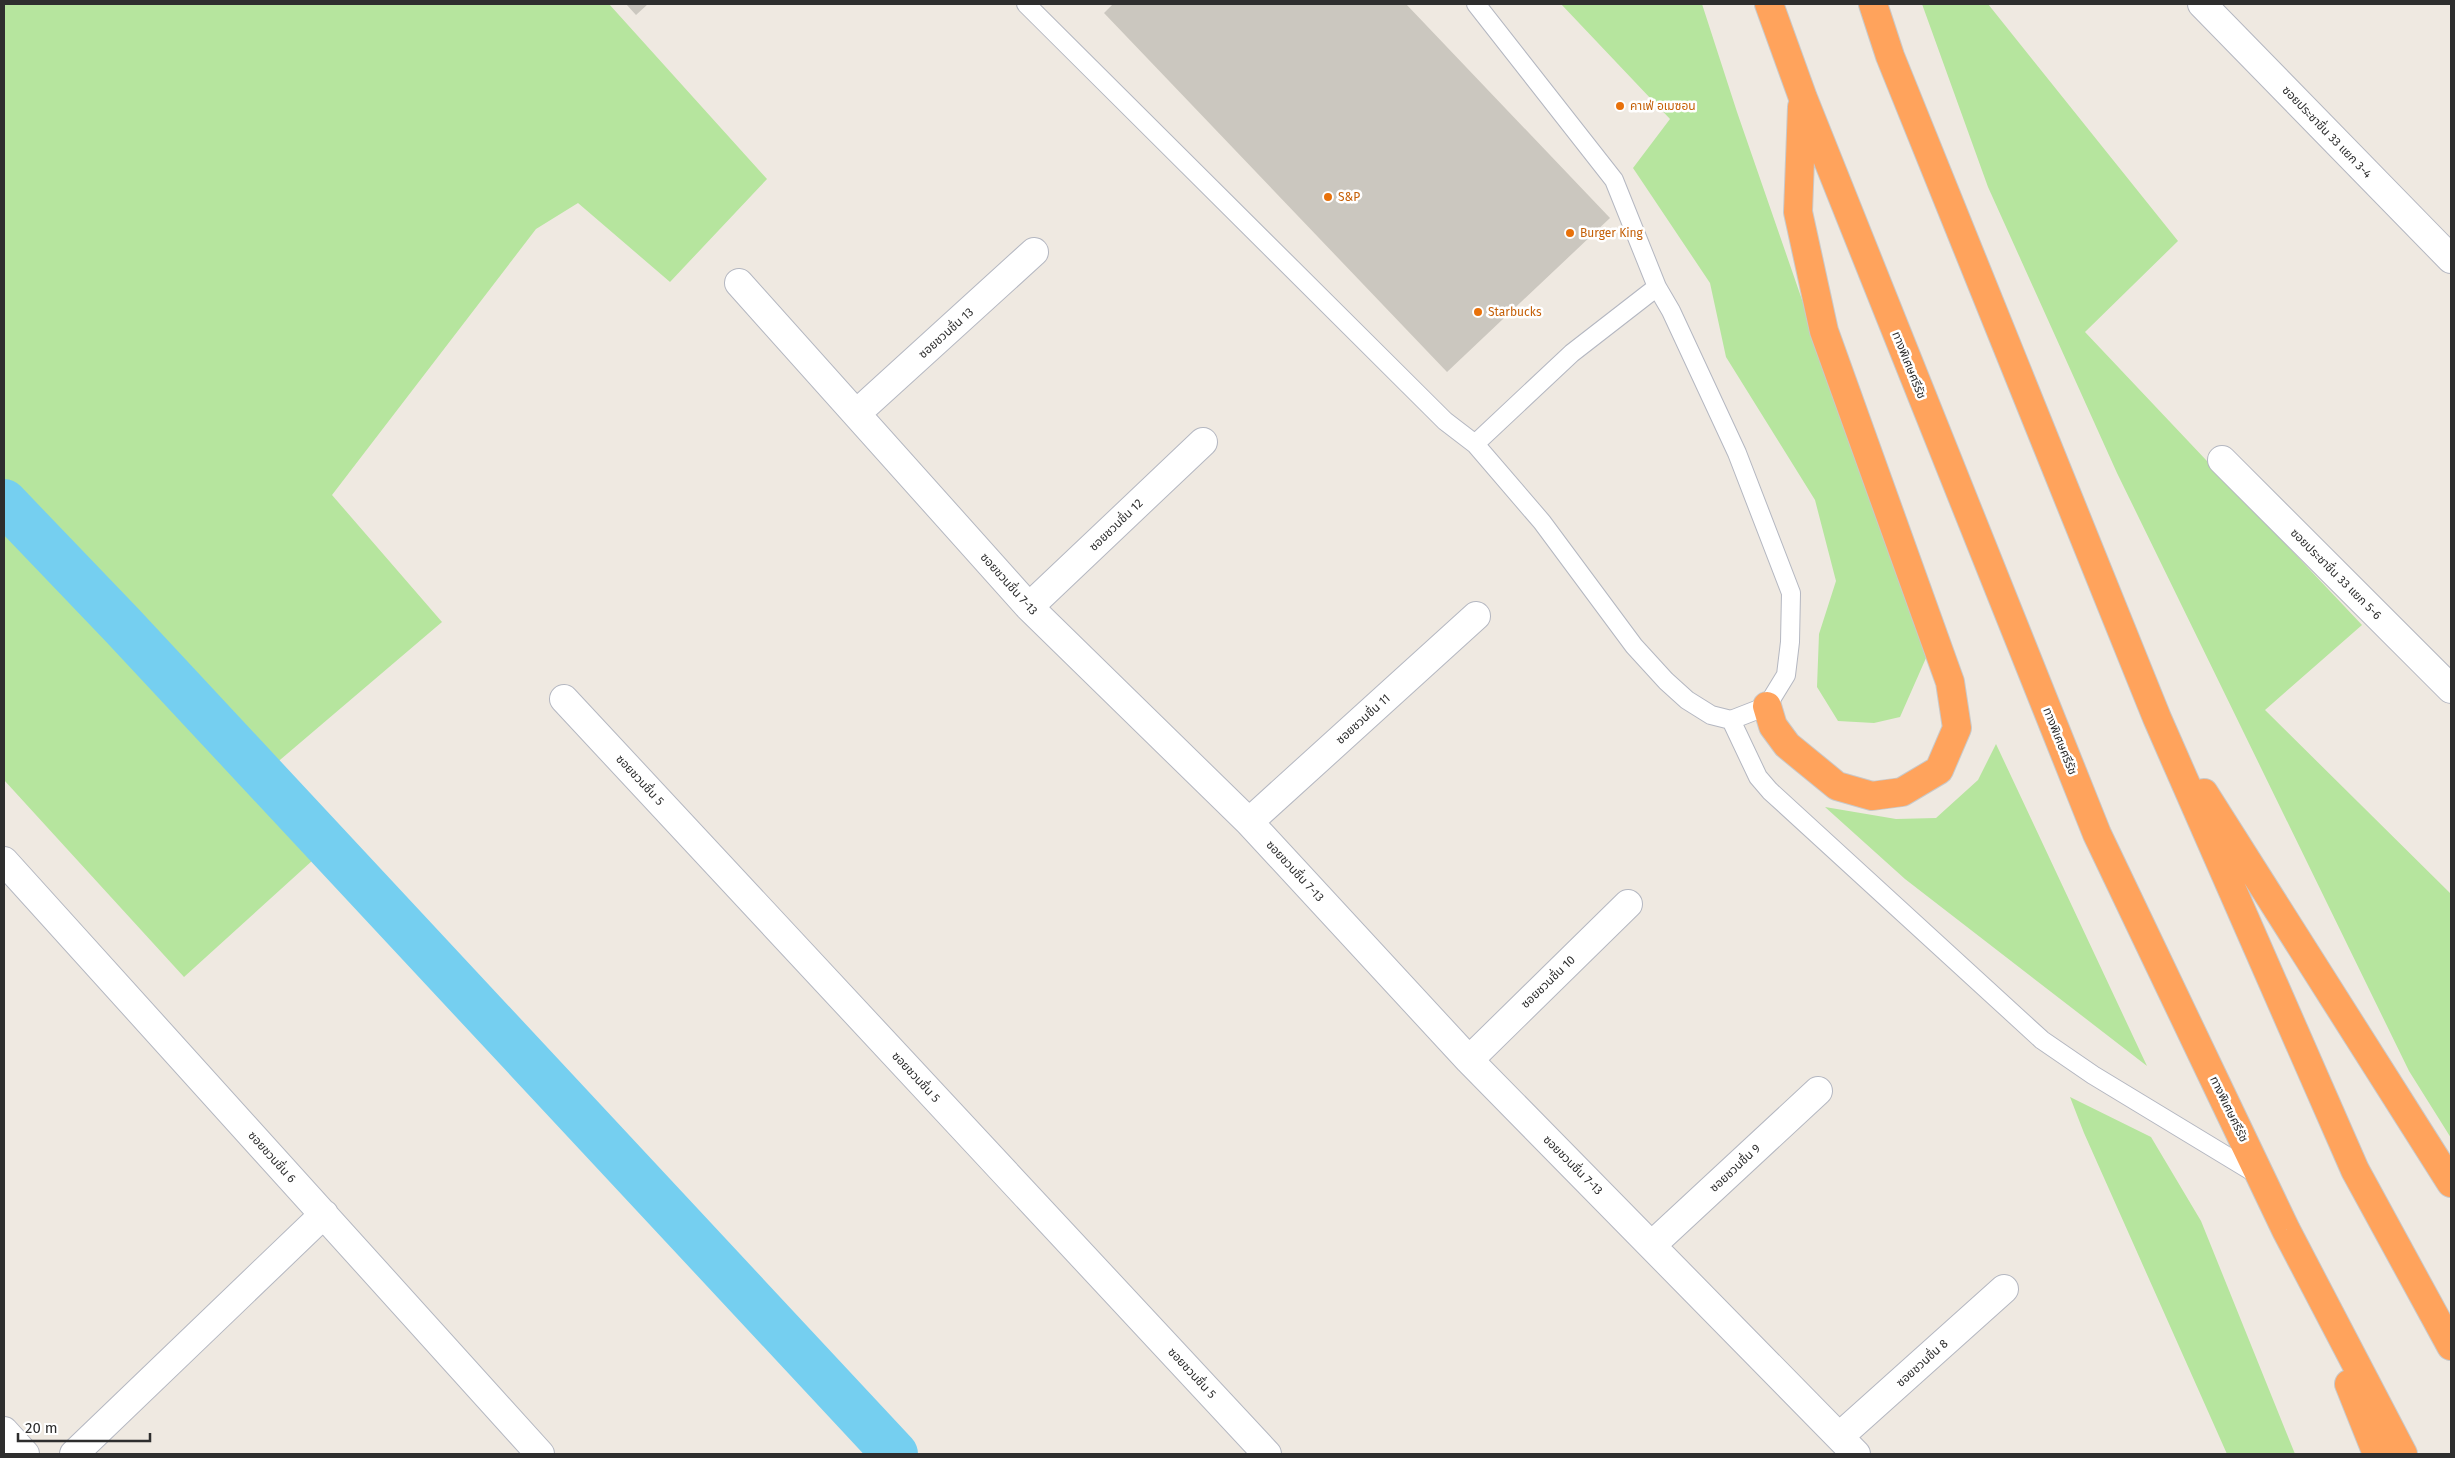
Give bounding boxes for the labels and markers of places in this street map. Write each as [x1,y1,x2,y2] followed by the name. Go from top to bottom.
[1630,99,1696,113] place label: คาเฟ่ อเมซอน
[1614,100,1626,112] marker: คาเฟ่ อเมซอน
[1338,190,1360,204] place label: S&P
[1322,191,1334,203] marker: S&P
[1580,226,1644,240] place label: Burger King
[1564,227,1576,239] marker: Burger King
[1488,305,1542,319] place label: Starbucks
[1472,306,1484,318] marker: Starbucks

